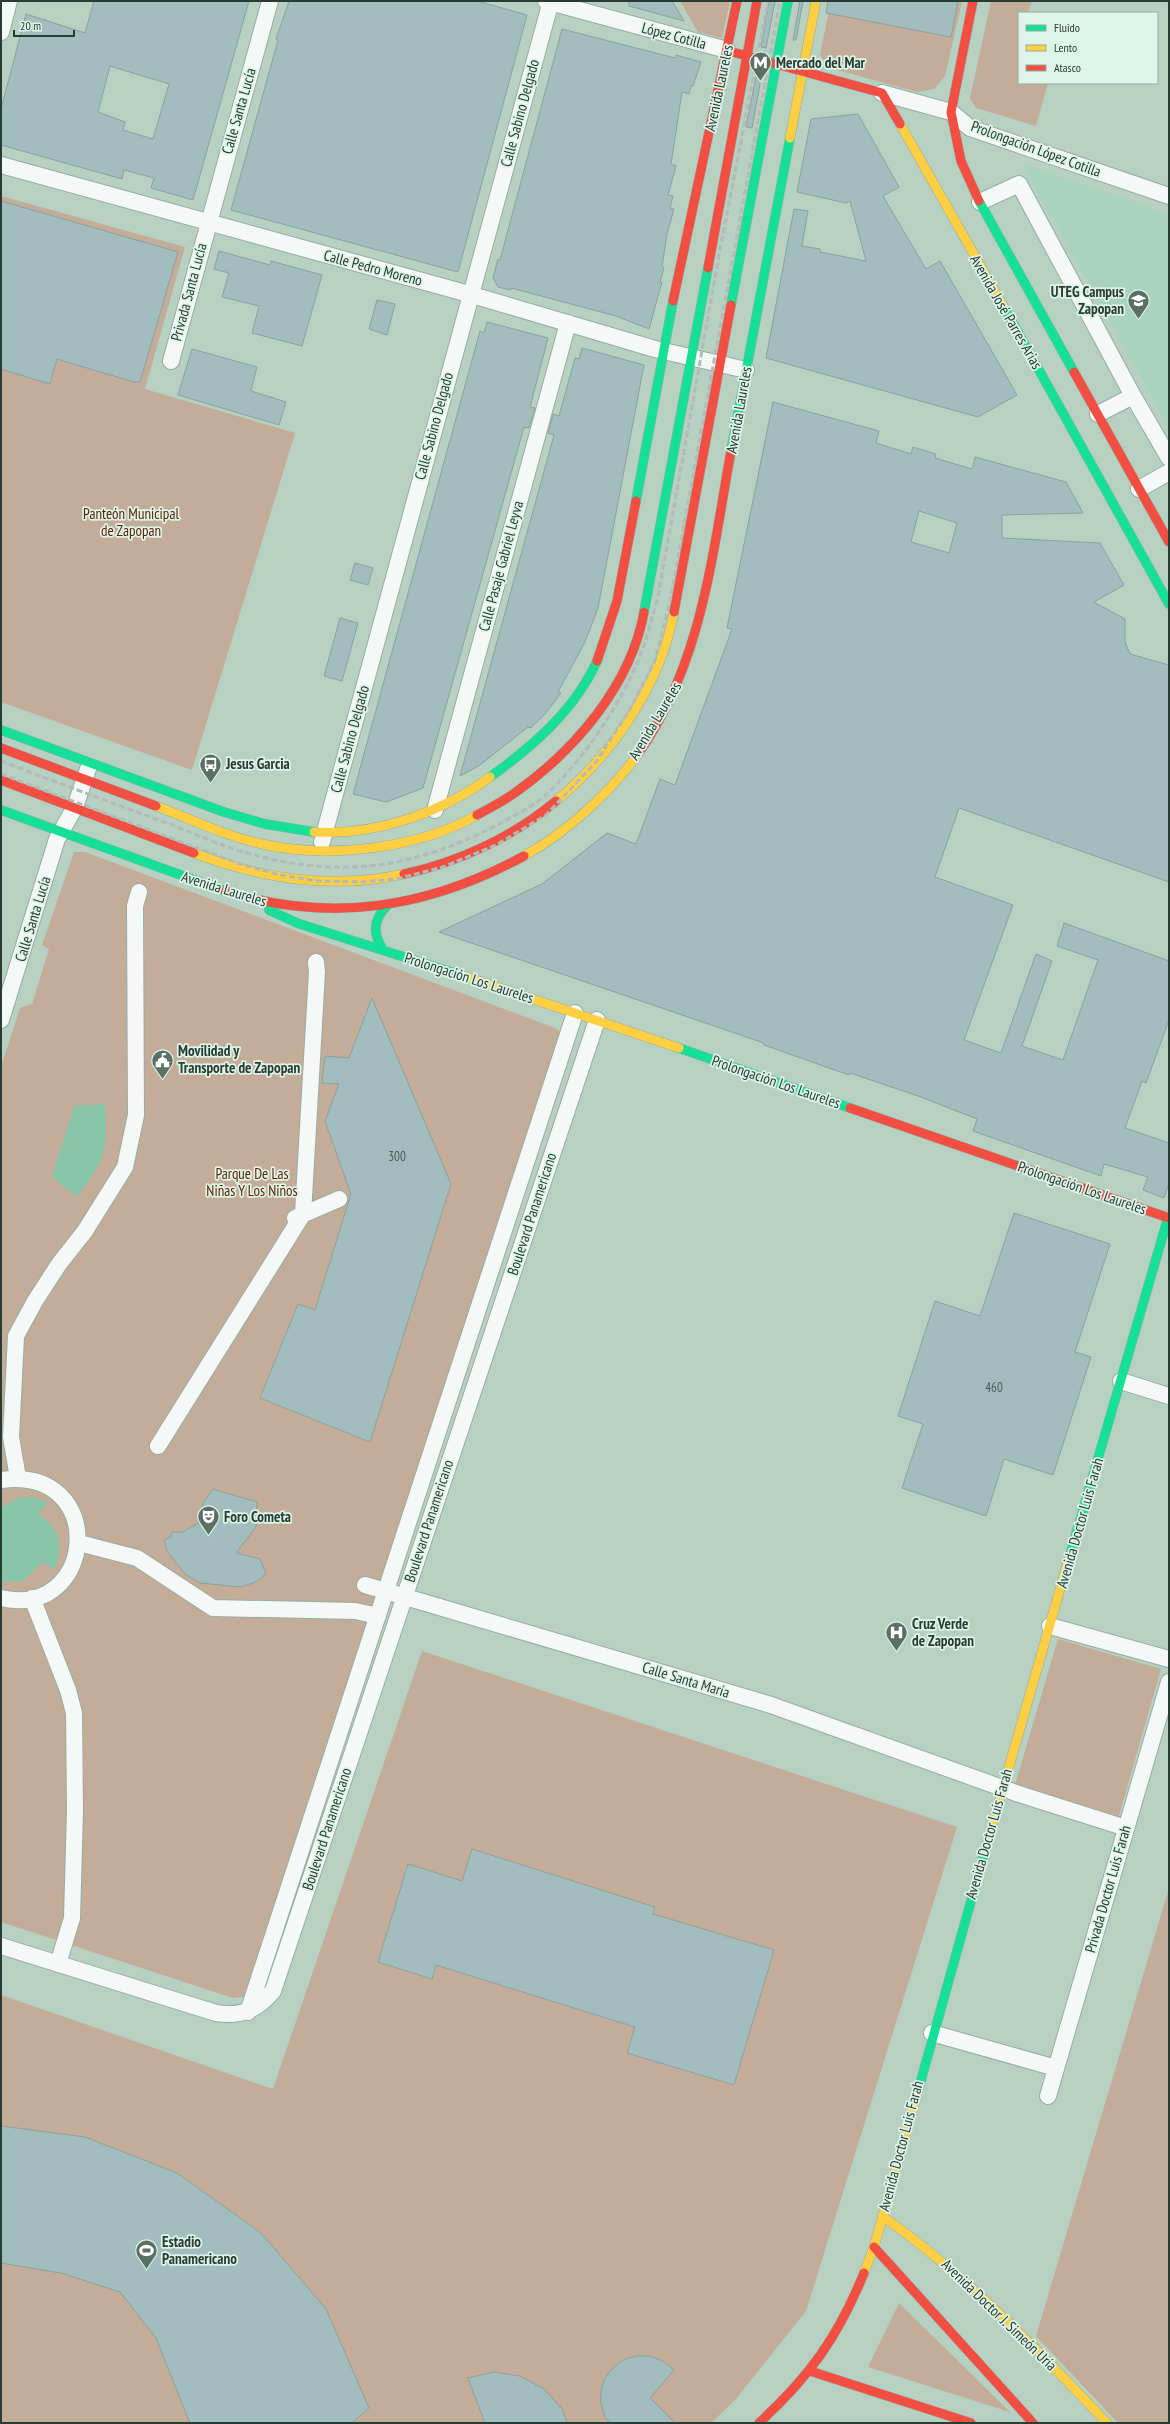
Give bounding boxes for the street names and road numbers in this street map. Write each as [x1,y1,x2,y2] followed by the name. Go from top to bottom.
[640,18,709,53] street label: López Cotilla
[700,43,737,133] street label: Avenida Laureles
[496,57,543,169] street label: Calle Sabino Delgado
[217,66,260,156] street label: Calle Santa Lucía
[969,116,1104,181] street label: Prolongación López Cotilla
[166,241,211,343] street label: Privada Santa Lucía
[322,245,424,290] street label: Calle Pedro Moreno
[966,251,1047,372] street label: Avenida José Parres Arias
[722,365,755,455] street label: Avenida Laureles
[410,370,457,482] street label: Calle Sabino Delgado
[474,499,527,633] street label: Calle Pasaje Gabriel Leyva
[624,678,685,763] street label: Avenida Laureles
[326,683,373,795] street label: Calle Sabino Delgado
[179,867,269,910] street label: Avenida Laureles
[11,874,55,964] street label: Calle Santa Lucía
[402,948,536,1007] street label: Prolongación Los Laureles
[709,1051,843,1112] street label: Prolongación Los Laureles
[503,1150,560,1278] street label: Boulevard Panamericano
[1015,1157,1149,1218] street label: Prolongación Los Laureles
[1052,1456,1107,1590] street label: Avenida Doctor Luis Farah
[400,1457,457,1585] street label: Boulevard Panamericano
[640,1657,732,1702] street label: Calle Santa María
[298,1765,355,1893] street label: Boulevard Panamericano
[961,1767,1016,1901] street label: Avenida Doctor Luis Farah
[1080,1823,1135,1955] street label: Privada Doctor Luis Farah
[874,2078,927,2213] street label: Avenida Doctor Luis Farah
[938,2255,1061,2375] street label: Avenida Doctor J. Simeón Uría

